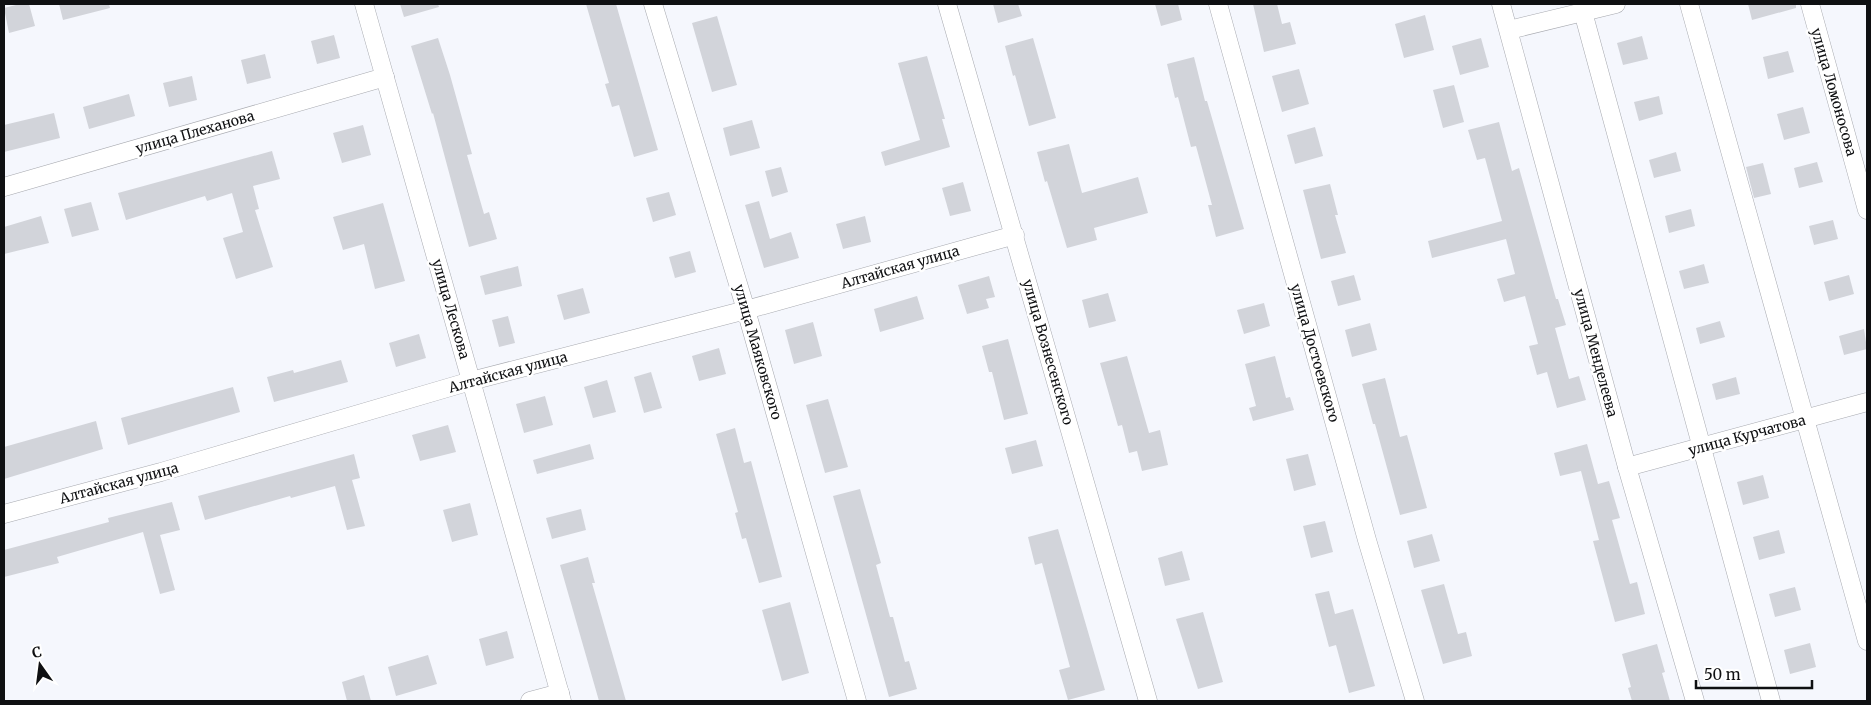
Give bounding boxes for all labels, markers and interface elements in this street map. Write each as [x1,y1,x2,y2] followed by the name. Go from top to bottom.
[1807,26,1861,159] street label: улица Ломоносова
[134,106,257,158] street label: улица Плеханова
[838,241,962,293] street label: Алтайская улица
[428,257,474,362] street label: улица Лескова
[1019,277,1077,427] street label: улица Вознесенского
[730,282,786,422] street label: улица Маяковского
[1287,282,1343,424] street label: улица Достоевского
[1570,287,1622,420] street label: улица Менделеева
[446,347,570,397] street label: Алтайская улица
[1686,411,1808,459] street label: улица Курчатова
[57,458,181,508] street label: Алтайская улица
[15,640,65,690] north arrow
[30,643,44,662] text: С
[1696,658,1812,690] scale bar
[1704,665,1741,684] text: 50 m

